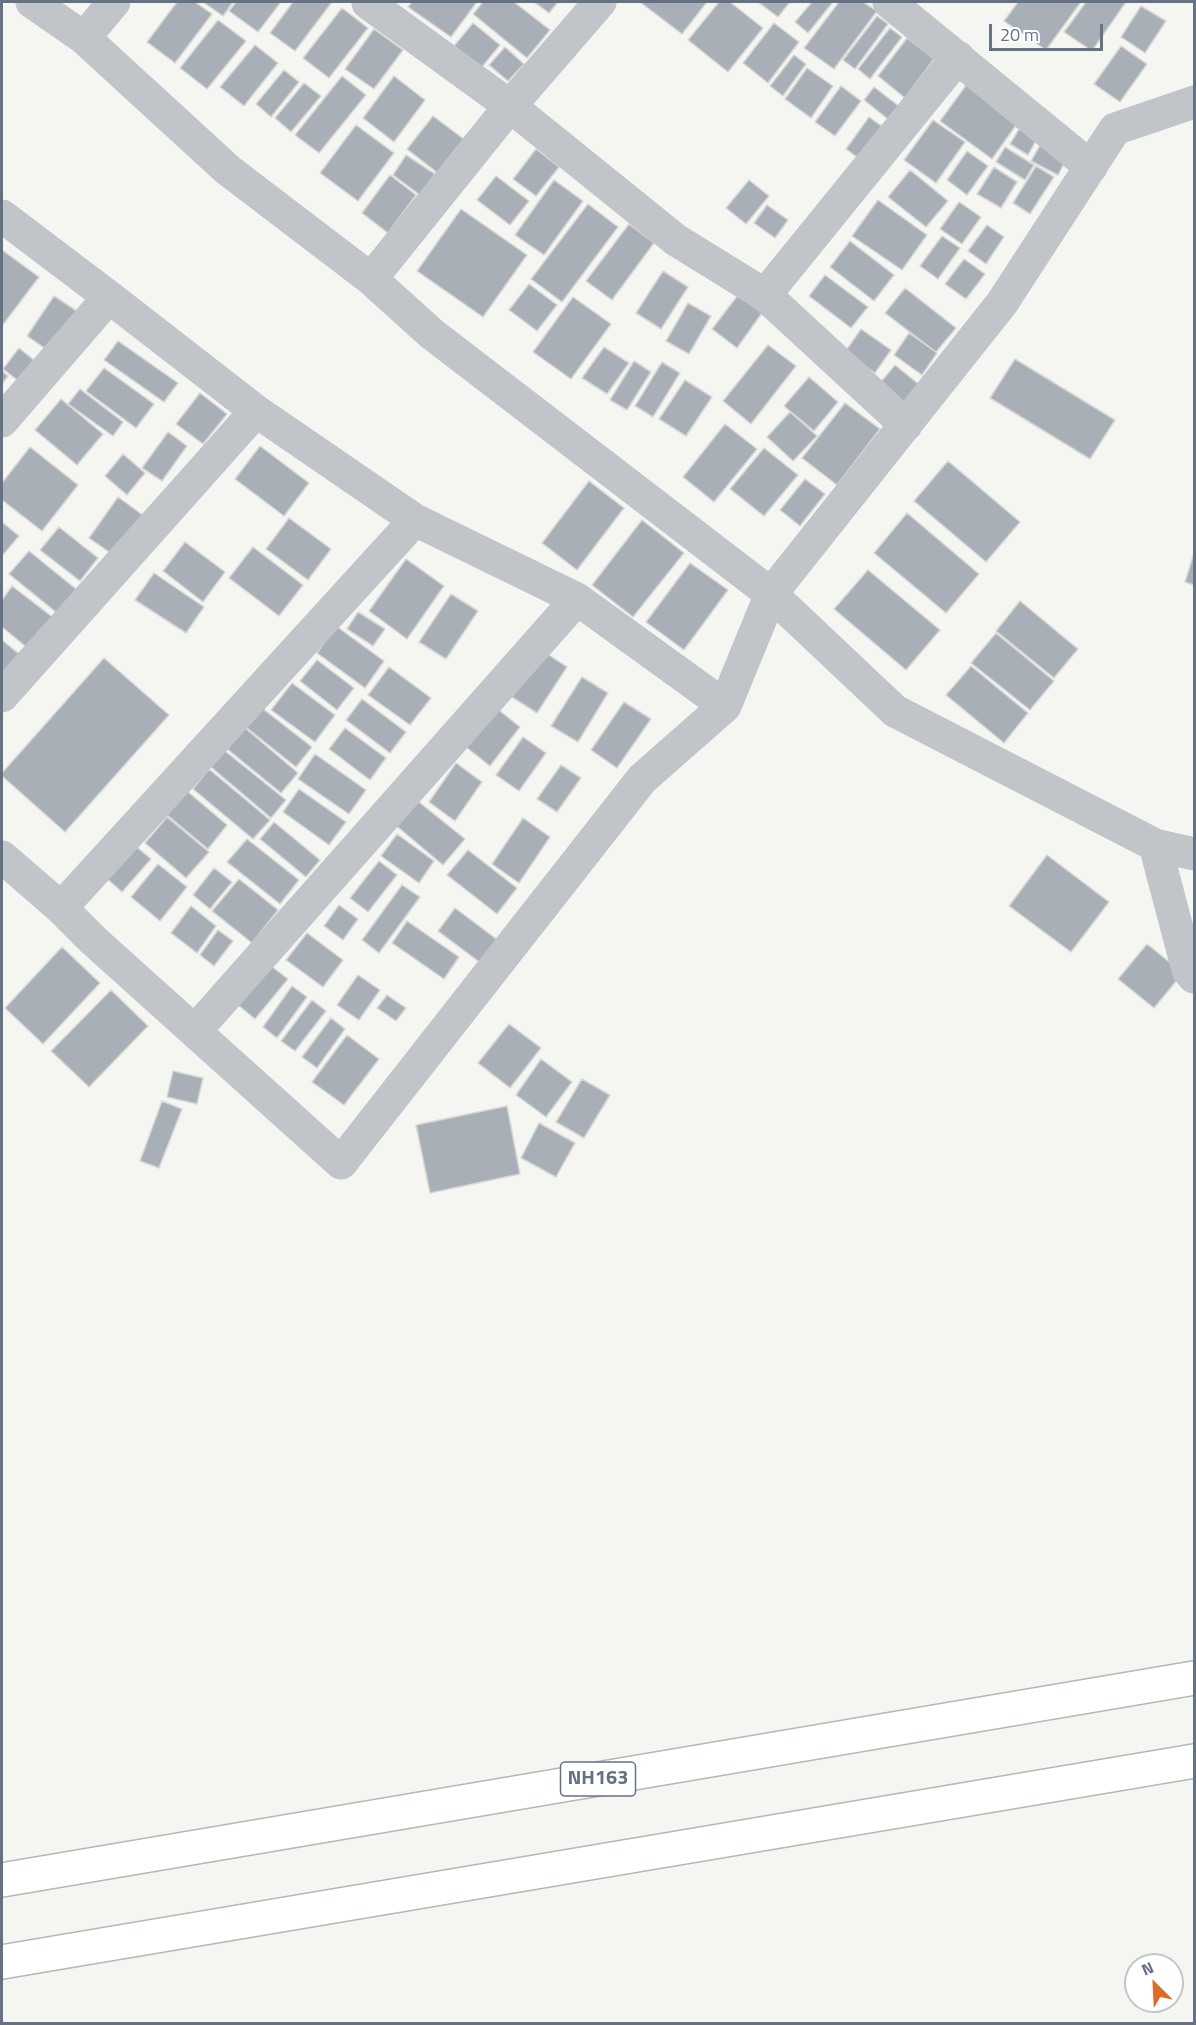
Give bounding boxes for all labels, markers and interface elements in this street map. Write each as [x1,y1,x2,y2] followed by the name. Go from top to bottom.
[992,12,1106,50] scale bar
[1000,21,1039,48] text: 20 m
[560,1762,636,1796] road number: NH163
[1124,1953,1184,2013] north arrow
[1138,1955,1157,1982] text: N

